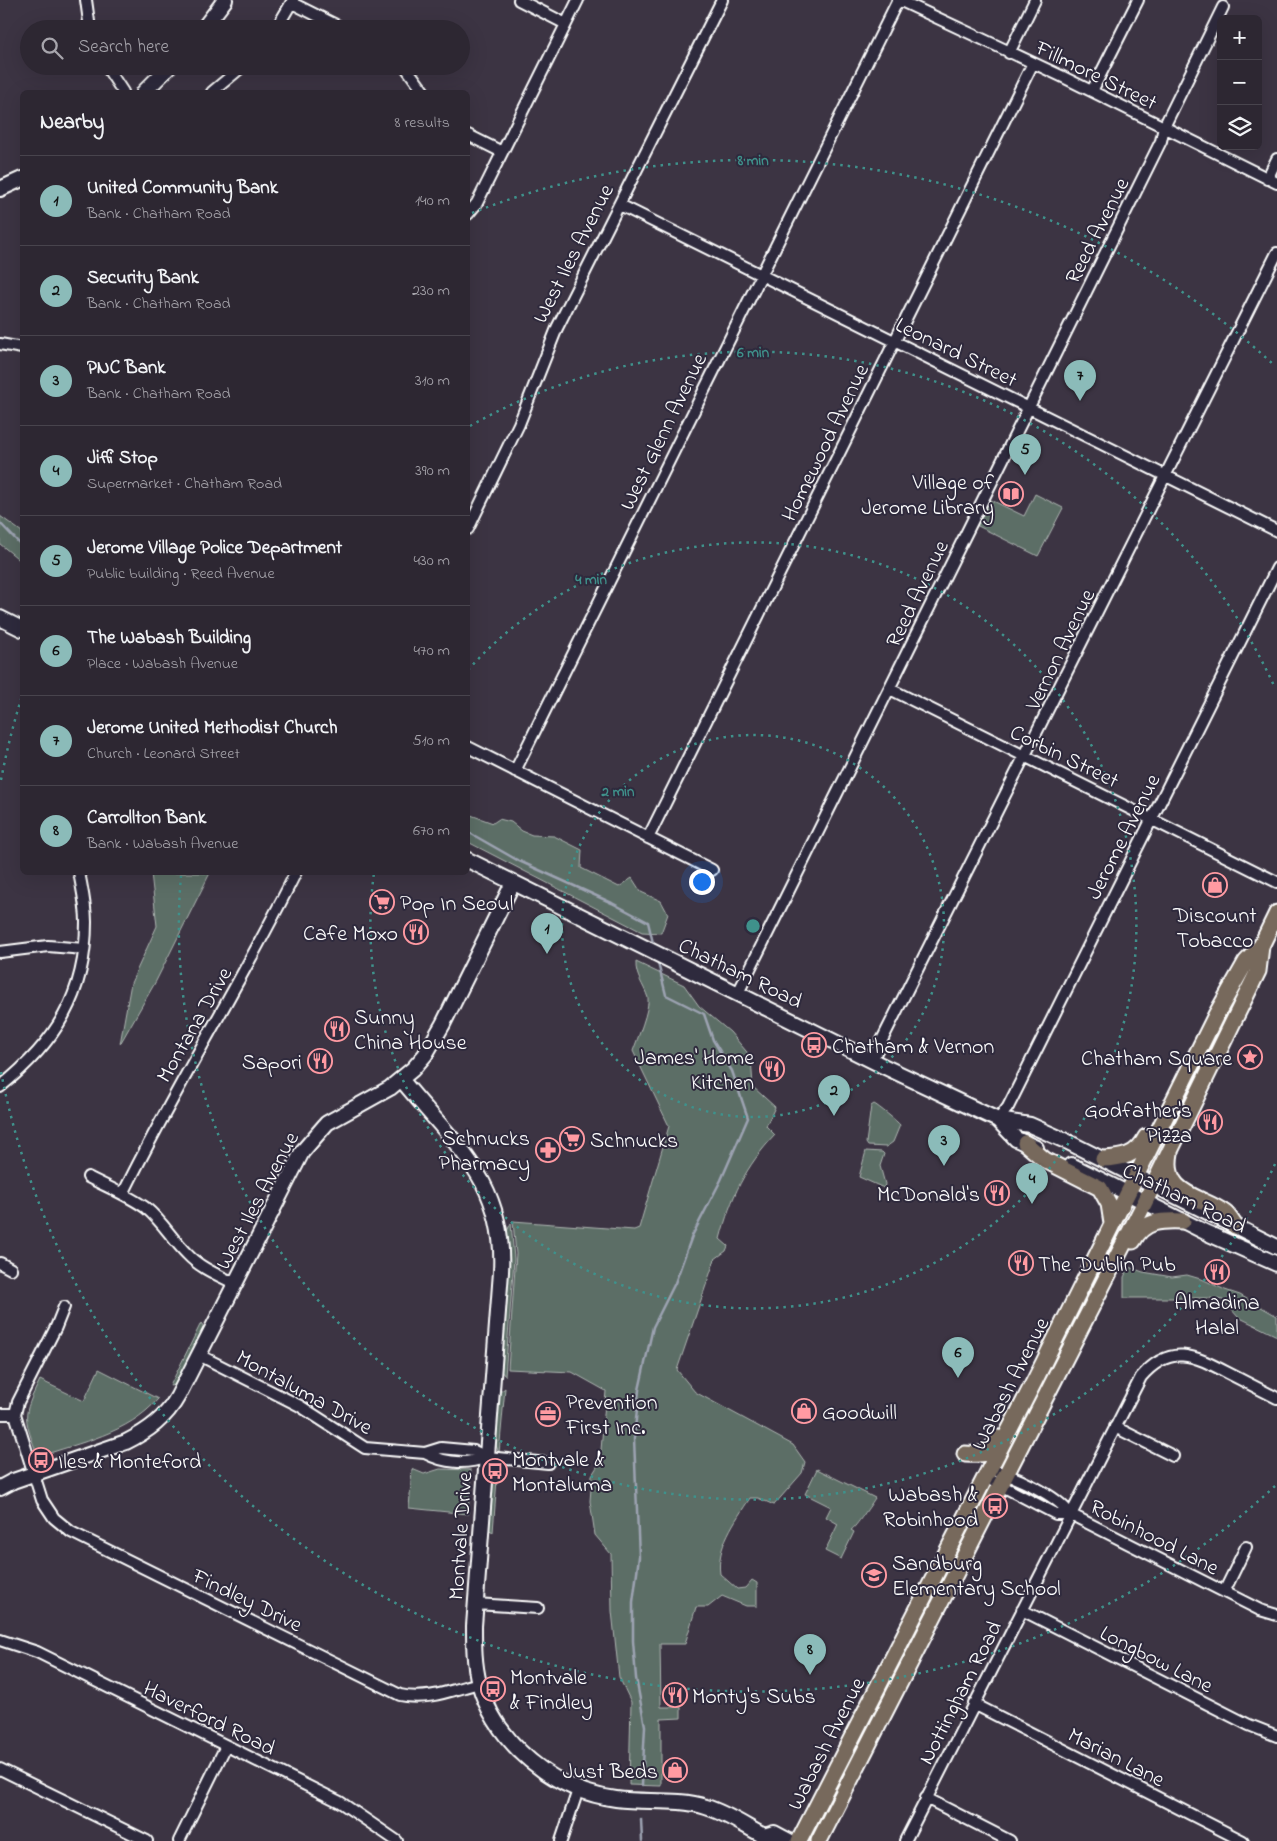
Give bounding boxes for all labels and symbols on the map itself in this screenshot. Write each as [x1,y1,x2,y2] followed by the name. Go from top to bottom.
[1029,33,1162,120] street label: Fillmore Street
[736,150,769,172] text: 8 min
[1058,173,1139,290] street label: Reed Avenue
[526,179,624,329] street label: West Iles Avenue
[889,310,1023,397] street label: Leonard Street
[736,342,770,364] text: 6 min
[613,348,717,516] street label: West Glenn Avenue
[775,359,879,528] street label: Homewood Avenue
[1064,360,1096,401] pin: 7
[1009,434,1041,475] pin: 5
[861,468,995,526] place label: Village of Jerome Library
[998,481,1024,507] library icon: Village of Jerome Library
[879,535,958,653] street label: Reed Avenue
[574,569,607,591] text: 4 min
[1018,584,1105,717] street label: Vernon Avenue
[1004,718,1124,798] street label: Corbin Street
[1079,769,1170,906] street label: Jerome Avenue
[601,781,635,803] text: 2 min
[689,869,715,895] your location
[1202,872,1228,898] shop icon: Discount Tobacco
[369,889,395,915] supermarket icon: Pop In Seoul
[400,889,513,921] place label: Pop In Seoul
[1172,901,1257,958] place label: Discount Tobacco
[531,913,563,954] pin: 1
[744,917,762,935] centre of rings
[303,919,398,951] place label: Cafe Moxo
[403,919,429,945] restaurant icon: Cafe Moxo
[672,931,807,1019] street label: Chatham Road
[149,961,242,1089] street label: Montana Drive
[354,1003,467,1060] place label: Sunny China House
[324,1016,350,1042] restaurant icon: Sunny China House
[801,1032,827,1058] bus stop icon: Chatham & Vernon
[832,1032,994,1064] place label: Chatham & Vernon
[634,1043,754,1100] place label: James' Home Kitchen
[1081,1044,1232,1076] place label: Chatham Square
[1237,1044,1263,1070] place icon: Chatham Square
[242,1048,302,1080] place label: Sapori
[307,1048,333,1074] restaurant icon: Sapori
[759,1056,785,1082] restaurant icon: James' Home Kitchen
[818,1075,850,1116] pin: 2
[1084,1096,1192,1153] place label: Godfather's Pizza
[1197,1109,1223,1135] restaurant icon: Godfather's Pizza
[438,1124,530,1182] place label: Schnucks Pharmacy
[928,1125,960,1166] pin: 3
[559,1126,585,1152] supermarket icon: Schnucks
[590,1126,678,1158] place label: Schnucks
[209,1127,309,1276] street label: West Iles Avenue
[535,1137,561,1163] pharmacy icon: Schnucks Pharmacy
[1116,1156,1251,1244] street label: Chatham Road
[1016,1163,1048,1204] pin: 4
[877,1180,980,1212] place label: McDonald's
[984,1180,1010,1206] restaurant icon: McDonald's
[1008,1250,1034,1276] restaurant icon: The Dublin Pub
[1038,1250,1176,1282] place label: The Dublin Pub
[1204,1259,1230,1285] restaurant icon: Almadina Halal
[1174,1288,1260,1345] place label: Almadina Halal
[964,1312,1059,1456] street label: Wabash Avenue
[942,1337,974,1378] pin: 6
[230,1343,378,1444] street label: Montaluma Drive
[565,1388,658,1445] place label: Prevention First Inc.
[791,1398,817,1424] shop icon: Goodwill
[822,1398,897,1430] place label: Goodwill
[535,1401,561,1427] office icon: Prevention First Inc.
[512,1445,612,1502] place label: Montvale & Montaluma
[28,1447,54,1473] bus stop icon: Iles & Monteford
[58,1447,201,1479] place label: Iles & Monteford
[482,1458,508,1484] bus stop icon: Montvale & Montaluma
[442,1471,482,1601] street label: Montvale Drive
[883,1480,978,1537] place label: Wabash & Robinhood
[1083,1492,1224,1585] street label: Robinhood Lane
[982,1493,1008,1519] bus stop icon: Wabash & Robinhood
[892,1549,1061,1607] place label: Sandburg Elementary School
[185,1561,307,1643] street label: Findley Drive
[861,1562,887,1588] school or university icon: Sandburg Elementary School
[912,1616,1013,1771] street label: Nottingham Road
[1093,1618,1218,1704] street label: Longbow Lane
[794,1634,826,1675] pin: 8
[510,1663,593,1721] place label: Montvale & Findley
[780,1672,875,1816] street label: Wabash Avenue
[137,1674,280,1765] street label: Haverford Road
[480,1676,506,1702] bus stop icon: Montvale & Findley
[662,1682,688,1708] restaurant icon: Monty's Subs
[692,1682,816,1715] place label: Monty's Subs
[1062,1721,1170,1797] street label: Marian Lane
[562,1757,658,1789] place label: Just Beds
[662,1757,688,1783] shop icon: Just Beds

